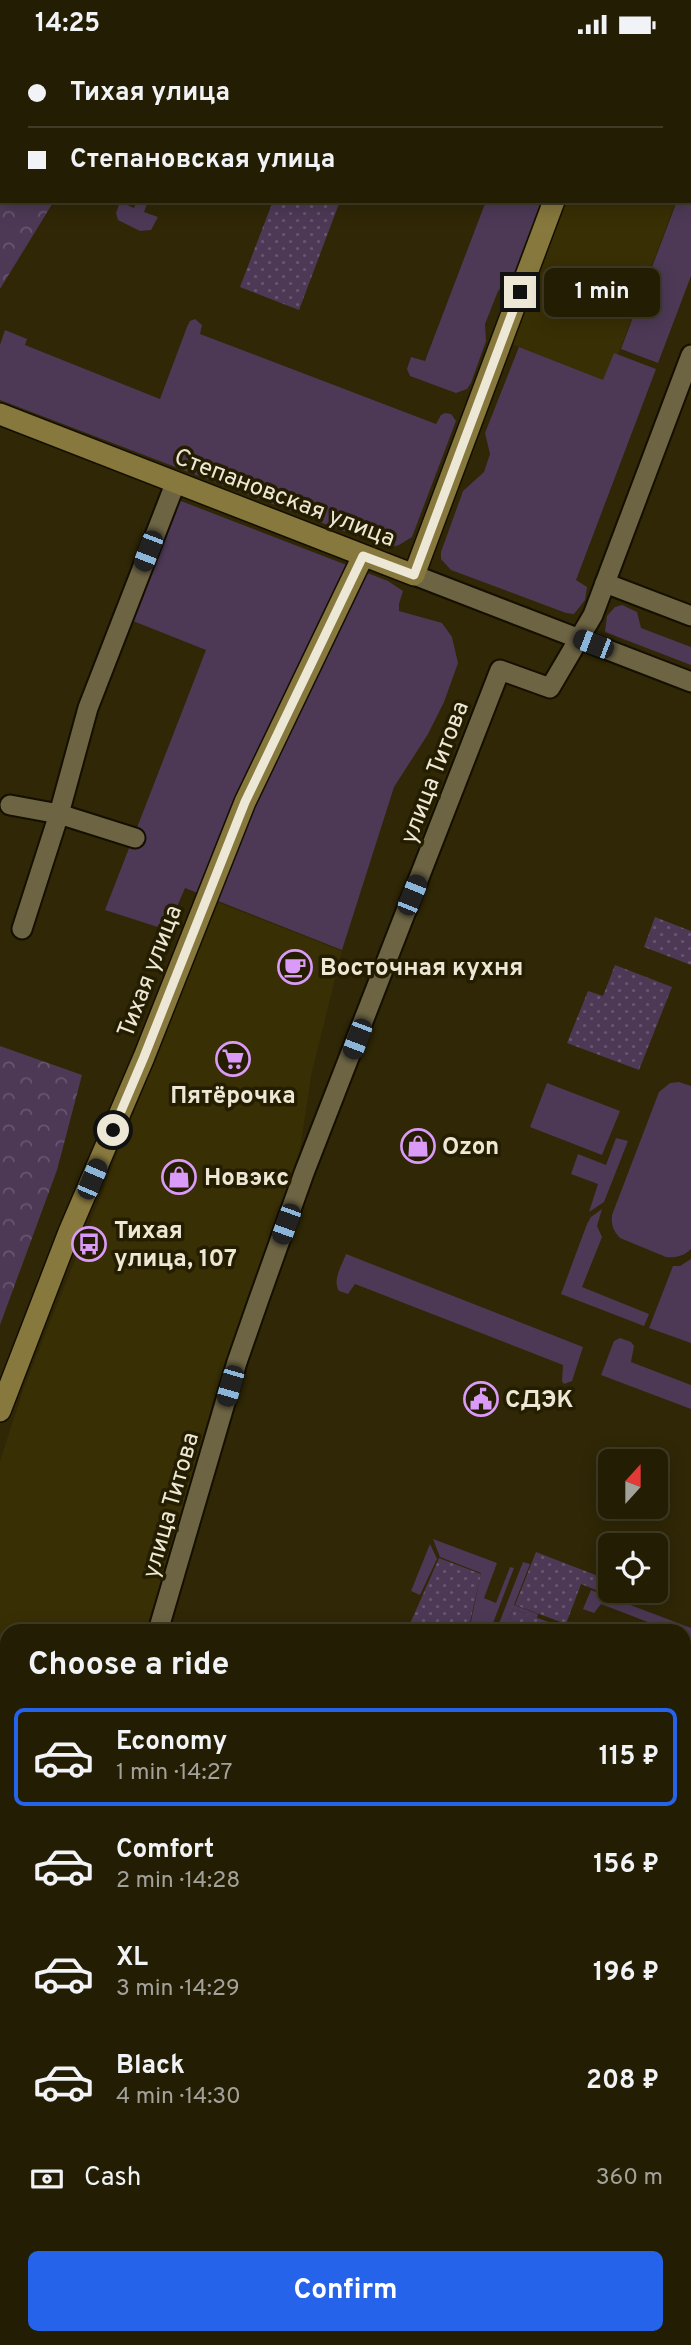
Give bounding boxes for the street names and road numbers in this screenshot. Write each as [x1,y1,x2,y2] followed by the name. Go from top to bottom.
[170,443,399,555] street label: Степановская улица
[395,697,477,848] street label: улица Титова
[112,901,190,1042] street label: Тихая улица
[137,1429,207,1582] street label: улица Титова

